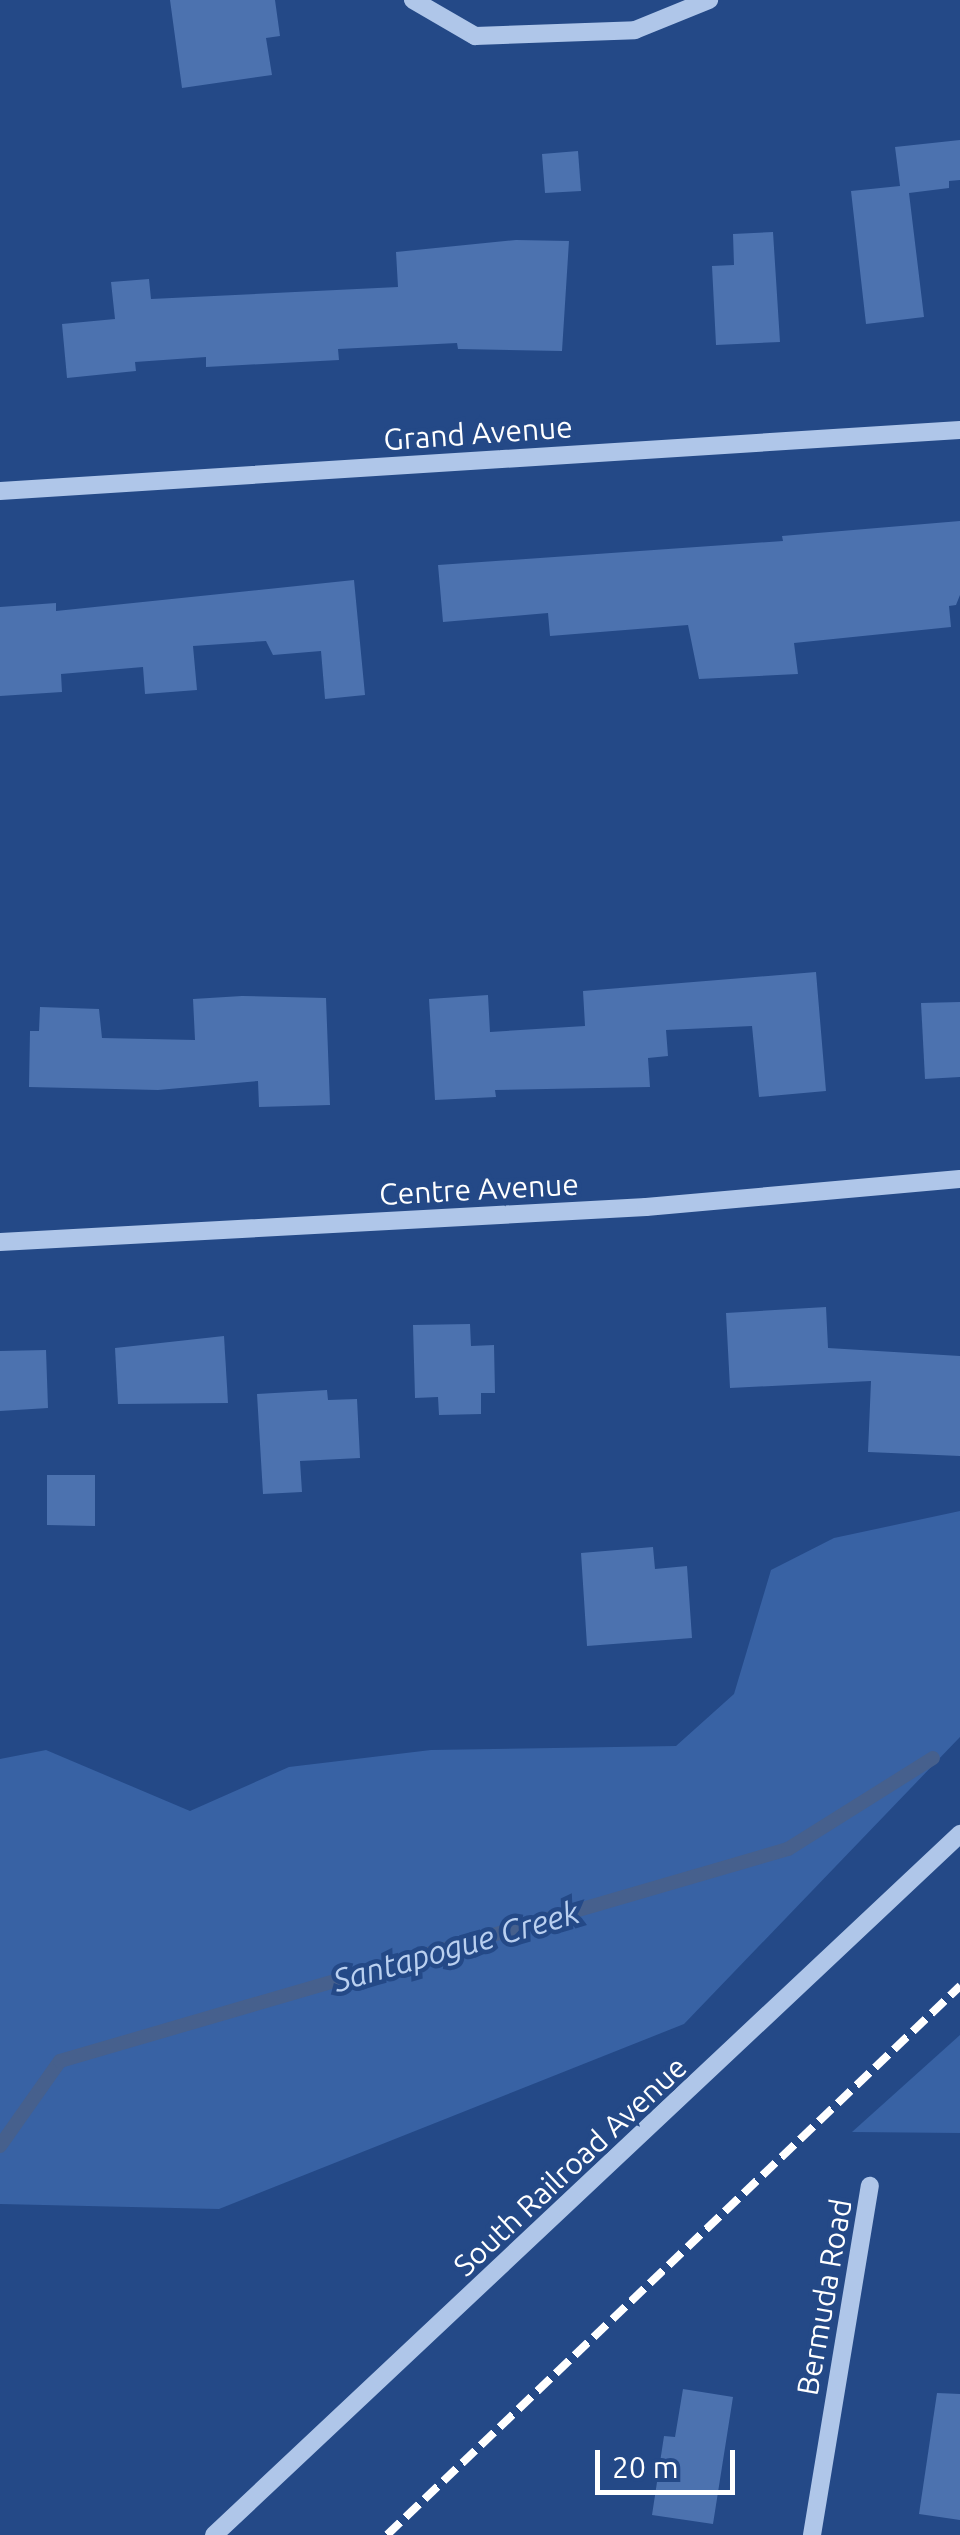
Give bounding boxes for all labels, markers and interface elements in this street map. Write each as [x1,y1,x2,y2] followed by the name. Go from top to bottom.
[382,408,574,458] street label: Grand Avenue
[378,1166,580,1212] street label: Centre Avenue
[328,1892,584,2000] water label: Santapogue Creek
[446,2049,694,2283] street label: South Railroad Avenue
[789,2196,859,2398] street label: Bermuda Road
[600,2430,740,2492] scale bar
[612,2450,679,2484] text: 20 m

